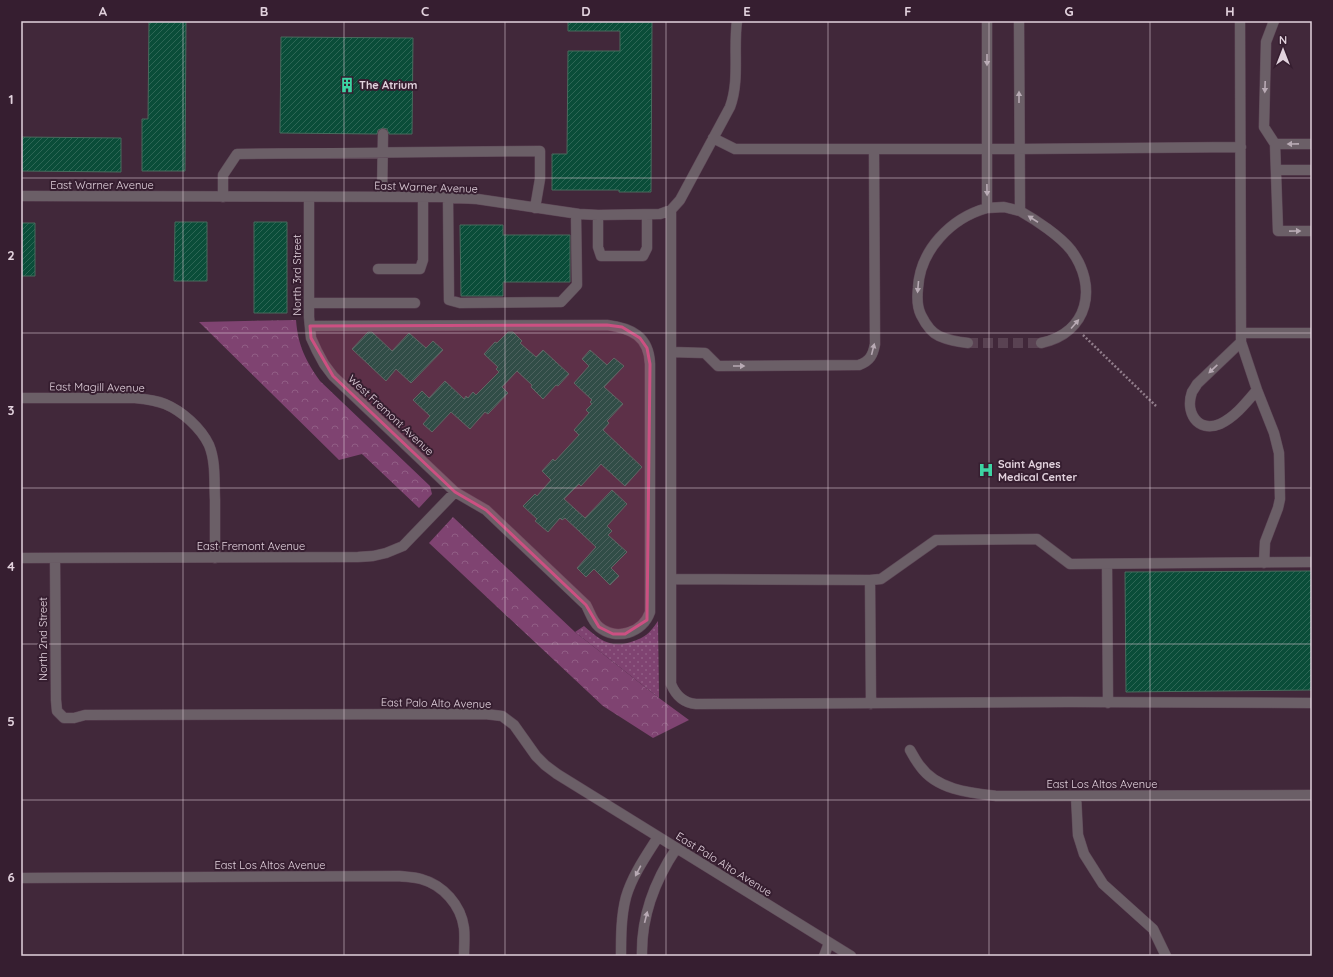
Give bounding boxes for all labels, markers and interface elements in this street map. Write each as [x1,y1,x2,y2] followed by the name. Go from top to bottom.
[99,3,108,19] text: A
[260,3,268,19] text: B
[421,3,429,19] text: C
[581,3,591,19] text: D
[743,3,751,19] text: E
[904,3,912,19] text: F
[1064,3,1074,19] text: G
[1225,3,1235,19] text: H
[1263,30,1303,70] north arrow
[1279,33,1287,47] text: N
[984,54,990,67] one-way arrow
[338,76,356,94] building icon: The Atrium
[359,78,417,92] place label: The Atrium
[1262,81,1268,94] one-way arrow
[8,91,14,107] text: 1
[1016,91,1023,103] one-way arrow
[1286,141,1299,147] one-way arrow
[50,178,154,192] street label: East Warner Avenue
[374,178,478,196] street label: East Warner Avenue
[984,184,990,197] one-way arrow
[1028,215,1038,223] one-way arrow
[1289,228,1302,234] one-way arrow
[290,234,304,316] street label: North 3rd Street
[7,247,15,263] text: 2
[915,281,921,293] one-way arrow
[1070,319,1079,330] one-way arrow
[871,343,877,355] one-way arrow
[733,363,746,369] one-way arrow
[1208,364,1218,374] one-way arrow
[345,372,437,458] street label: West Fremont Avenue
[49,379,145,395] street label: East Magill Avenue
[8,402,15,418] text: 3
[998,457,1078,484] place label: Saint Agnes Medical Center
[977,461,995,479] hospital icon: Saint Agnes Medical Center
[197,539,305,553] street label: East Fremont Avenue
[7,558,15,574] text: 4
[36,597,50,681] street label: North 2nd Street
[381,695,491,711] street label: East Palo Alto Avenue
[7,713,15,729] text: 5
[1046,777,1158,791] street label: East Los Altos Avenue
[673,829,775,899] street label: East Palo Alto Avenue
[214,858,326,872] street label: East Los Altos Avenue
[635,865,641,876] one-way arrow
[7,869,15,885] text: 6
[643,911,649,924] one-way arrow

